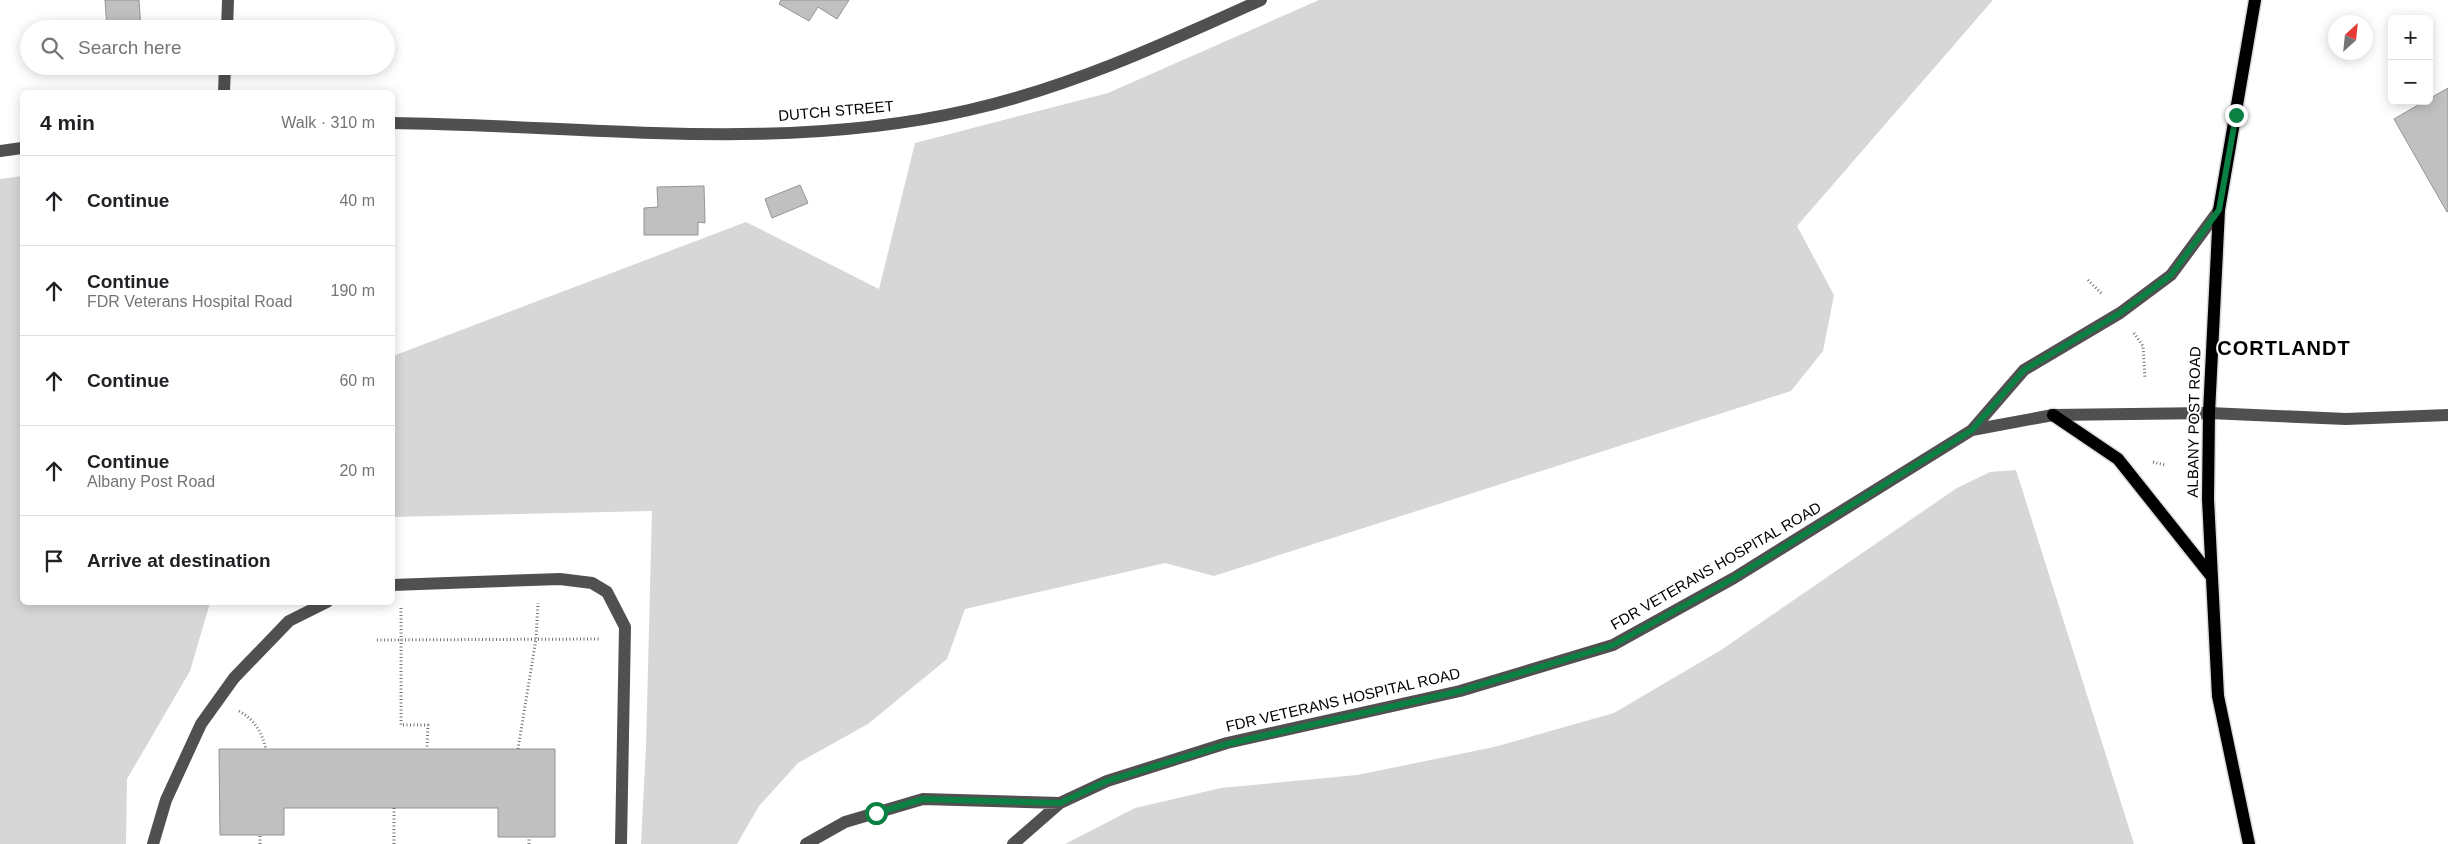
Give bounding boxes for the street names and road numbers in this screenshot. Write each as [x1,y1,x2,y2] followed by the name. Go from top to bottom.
[778,97,894,124] street label: DUTCH STREET
[2184,346,2203,498] street label: ALBANY POST ROAD
[1608,498,1824,633] street label: FDR VETERANS HOSPITAL ROAD
[1224,664,1462,735] street label: FDR VETERANS HOSPITAL ROAD

